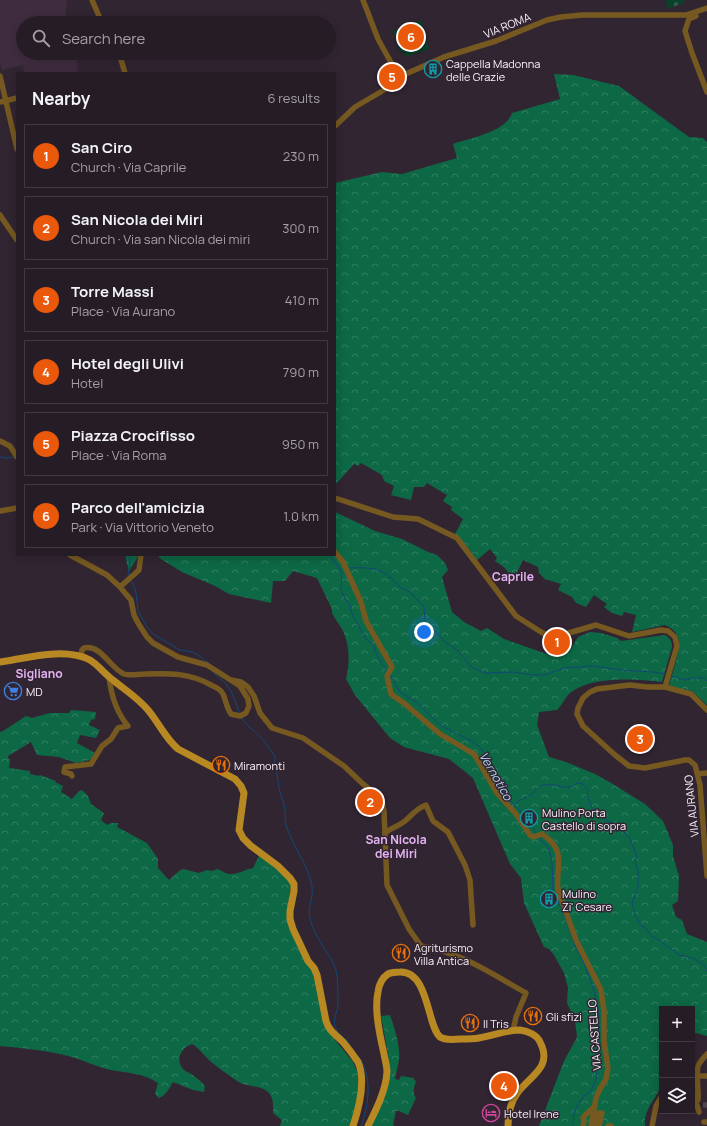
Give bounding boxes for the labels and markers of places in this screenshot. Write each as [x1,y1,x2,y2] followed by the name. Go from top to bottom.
[398,22,424,52] pin: 6
[446,56,540,84] place label: Cappella Madonna delle Grazie
[423,59,443,79] building icon: Cappella Madonna delle Grazie
[379,62,405,92] pin: 5
[544,627,570,657] pin: 1
[3,681,23,701] supermarket icon: MD
[26,684,43,699] place label: MD
[627,724,653,754] pin: 3
[211,755,231,775] restaurant icon: Miramonti
[234,758,285,773] place label: Miramonti
[357,787,383,817] pin: 2
[542,805,626,833] place label: Mulino Porta Castello di sopra
[519,808,539,828] building icon: Mulino Porta Castello di sopra
[562,886,613,914] place label: Mulino Zi' Cesare
[539,889,559,909] building icon: Mulino Zi' Cesare
[414,940,474,968] place label: Agriturismo Villa Antica
[391,943,411,963] restaurant icon: Agriturismo Villa Antica
[523,1006,543,1026] restaurant icon: Gli sfizi
[546,1009,582,1024] place label: Gli sfizi
[460,1013,480,1033] restaurant icon: Il Tris
[483,1016,509,1031] place label: Il Tris
[491,1071,517,1101] pin: 4
[481,1103,501,1123] hotel icon: Hotel Irene
[504,1106,560,1121] place label: Hotel Irene

